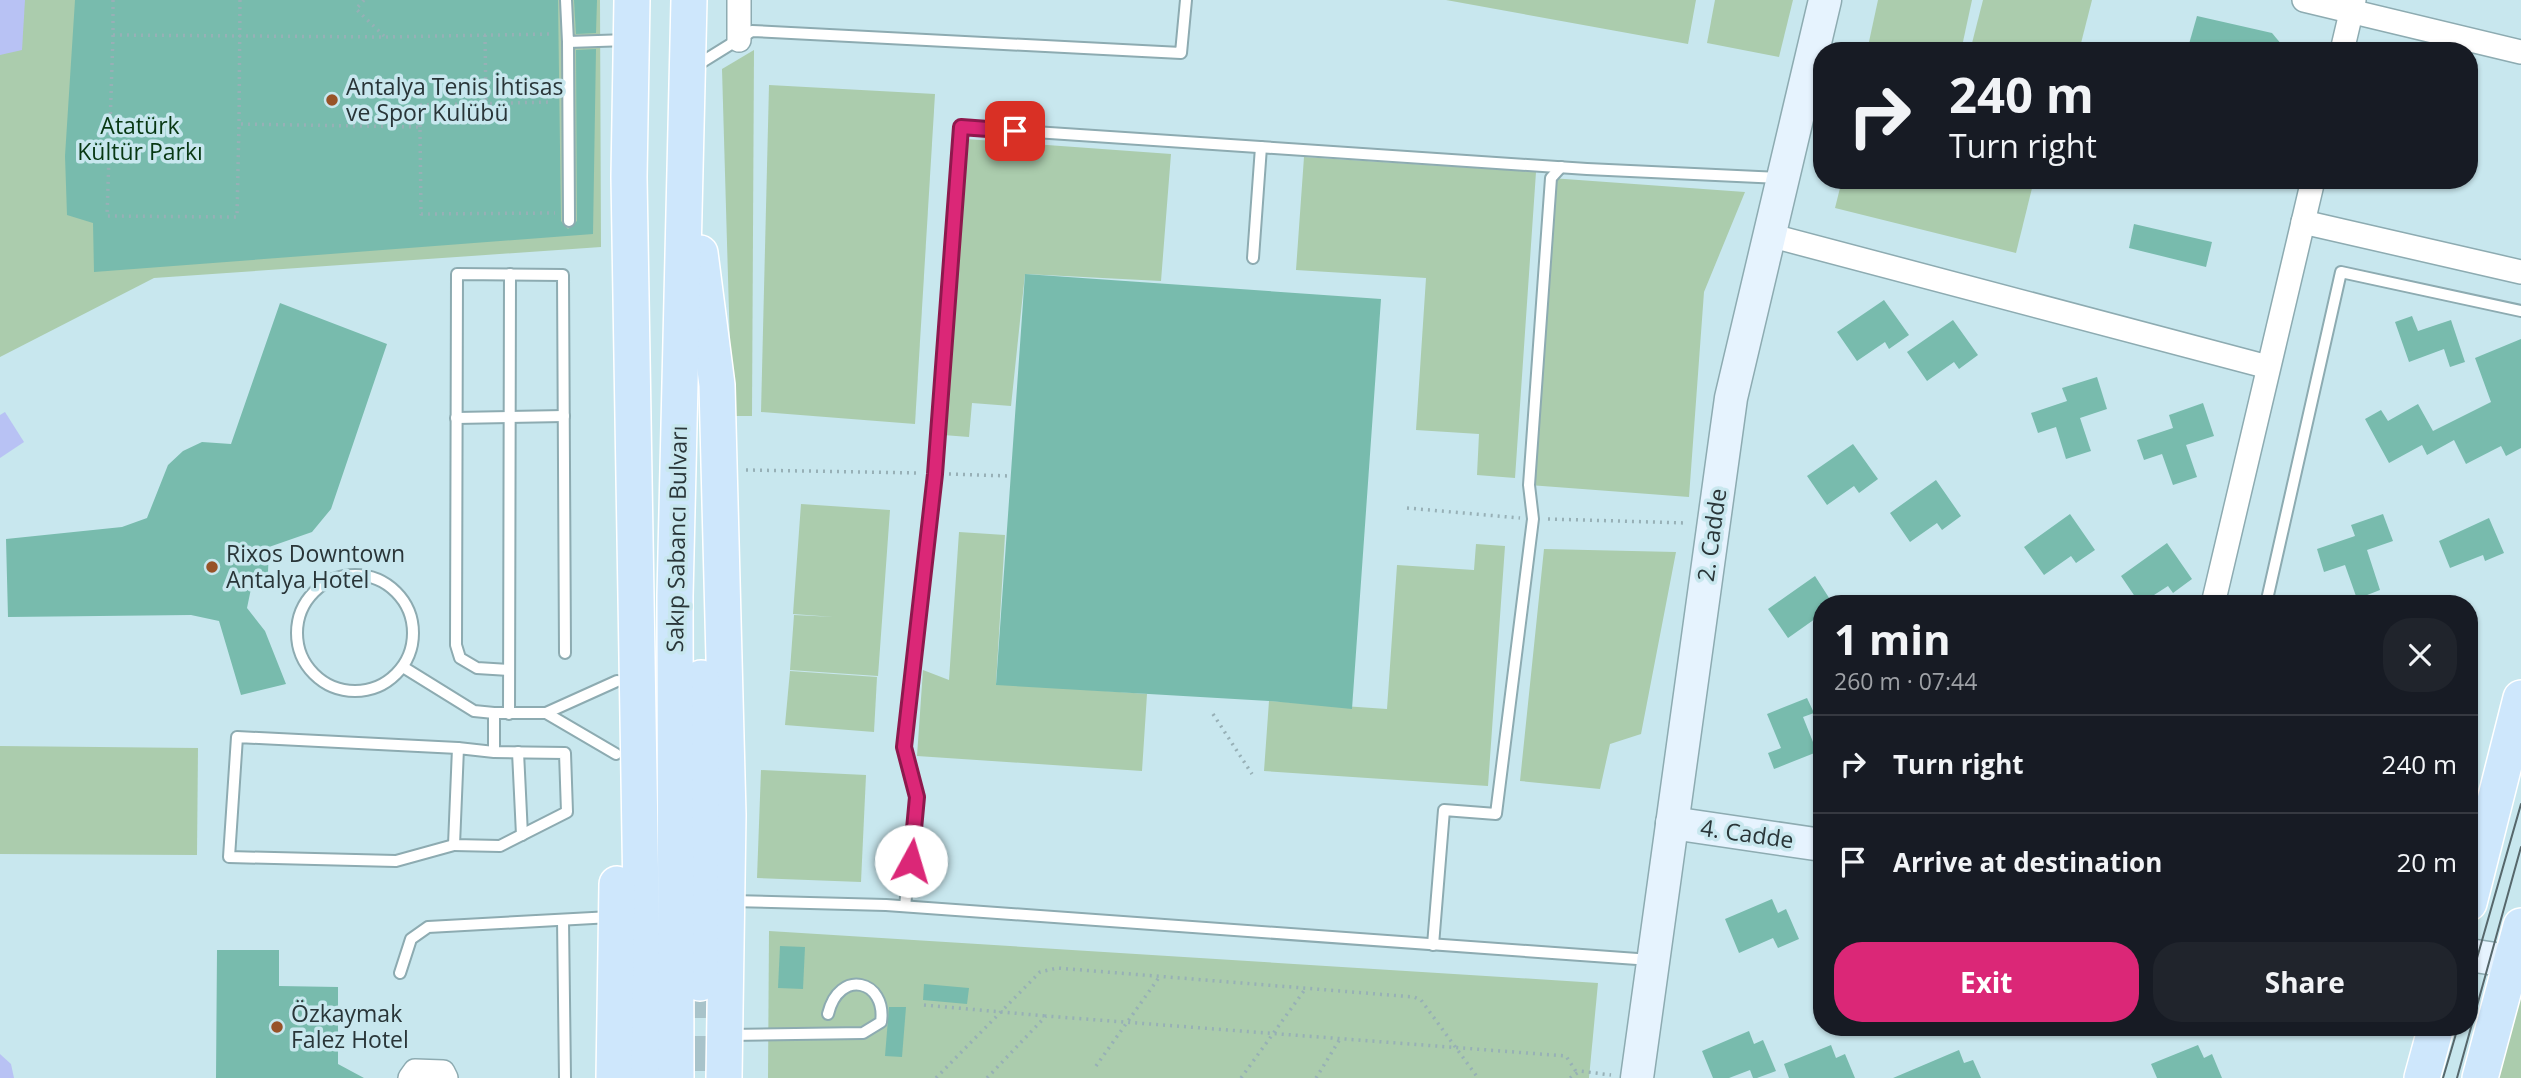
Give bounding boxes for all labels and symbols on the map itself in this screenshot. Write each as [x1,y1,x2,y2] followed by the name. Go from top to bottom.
[346,70,563,128] place label: Antalya Tenis İhtisas ve Spor Kulübü
[324,92,340,108] marker: Antalya Tenis İhtisas ve Spor Kulübü
[985,101,1045,161] pin
[77,109,203,167] park label: Atatürk Kültür Parkı
[658,425,694,653] street label: Sakıp Sabancı Bulvarı
[1689,486,1733,583] street label: 2. Cadde
[226,537,405,595] place label: Rixos Downtown Antalya Hotel
[204,559,220,575] marker: Rixos Downtown Antalya Hotel
[1699,811,1796,855] street label: 4. Cadde
[874,824,948,898] position arrow
[291,997,409,1055] place label: Özkaymak Falez Hotel
[269,1019,285,1035] marker: Özkaymak Falez Hotel

